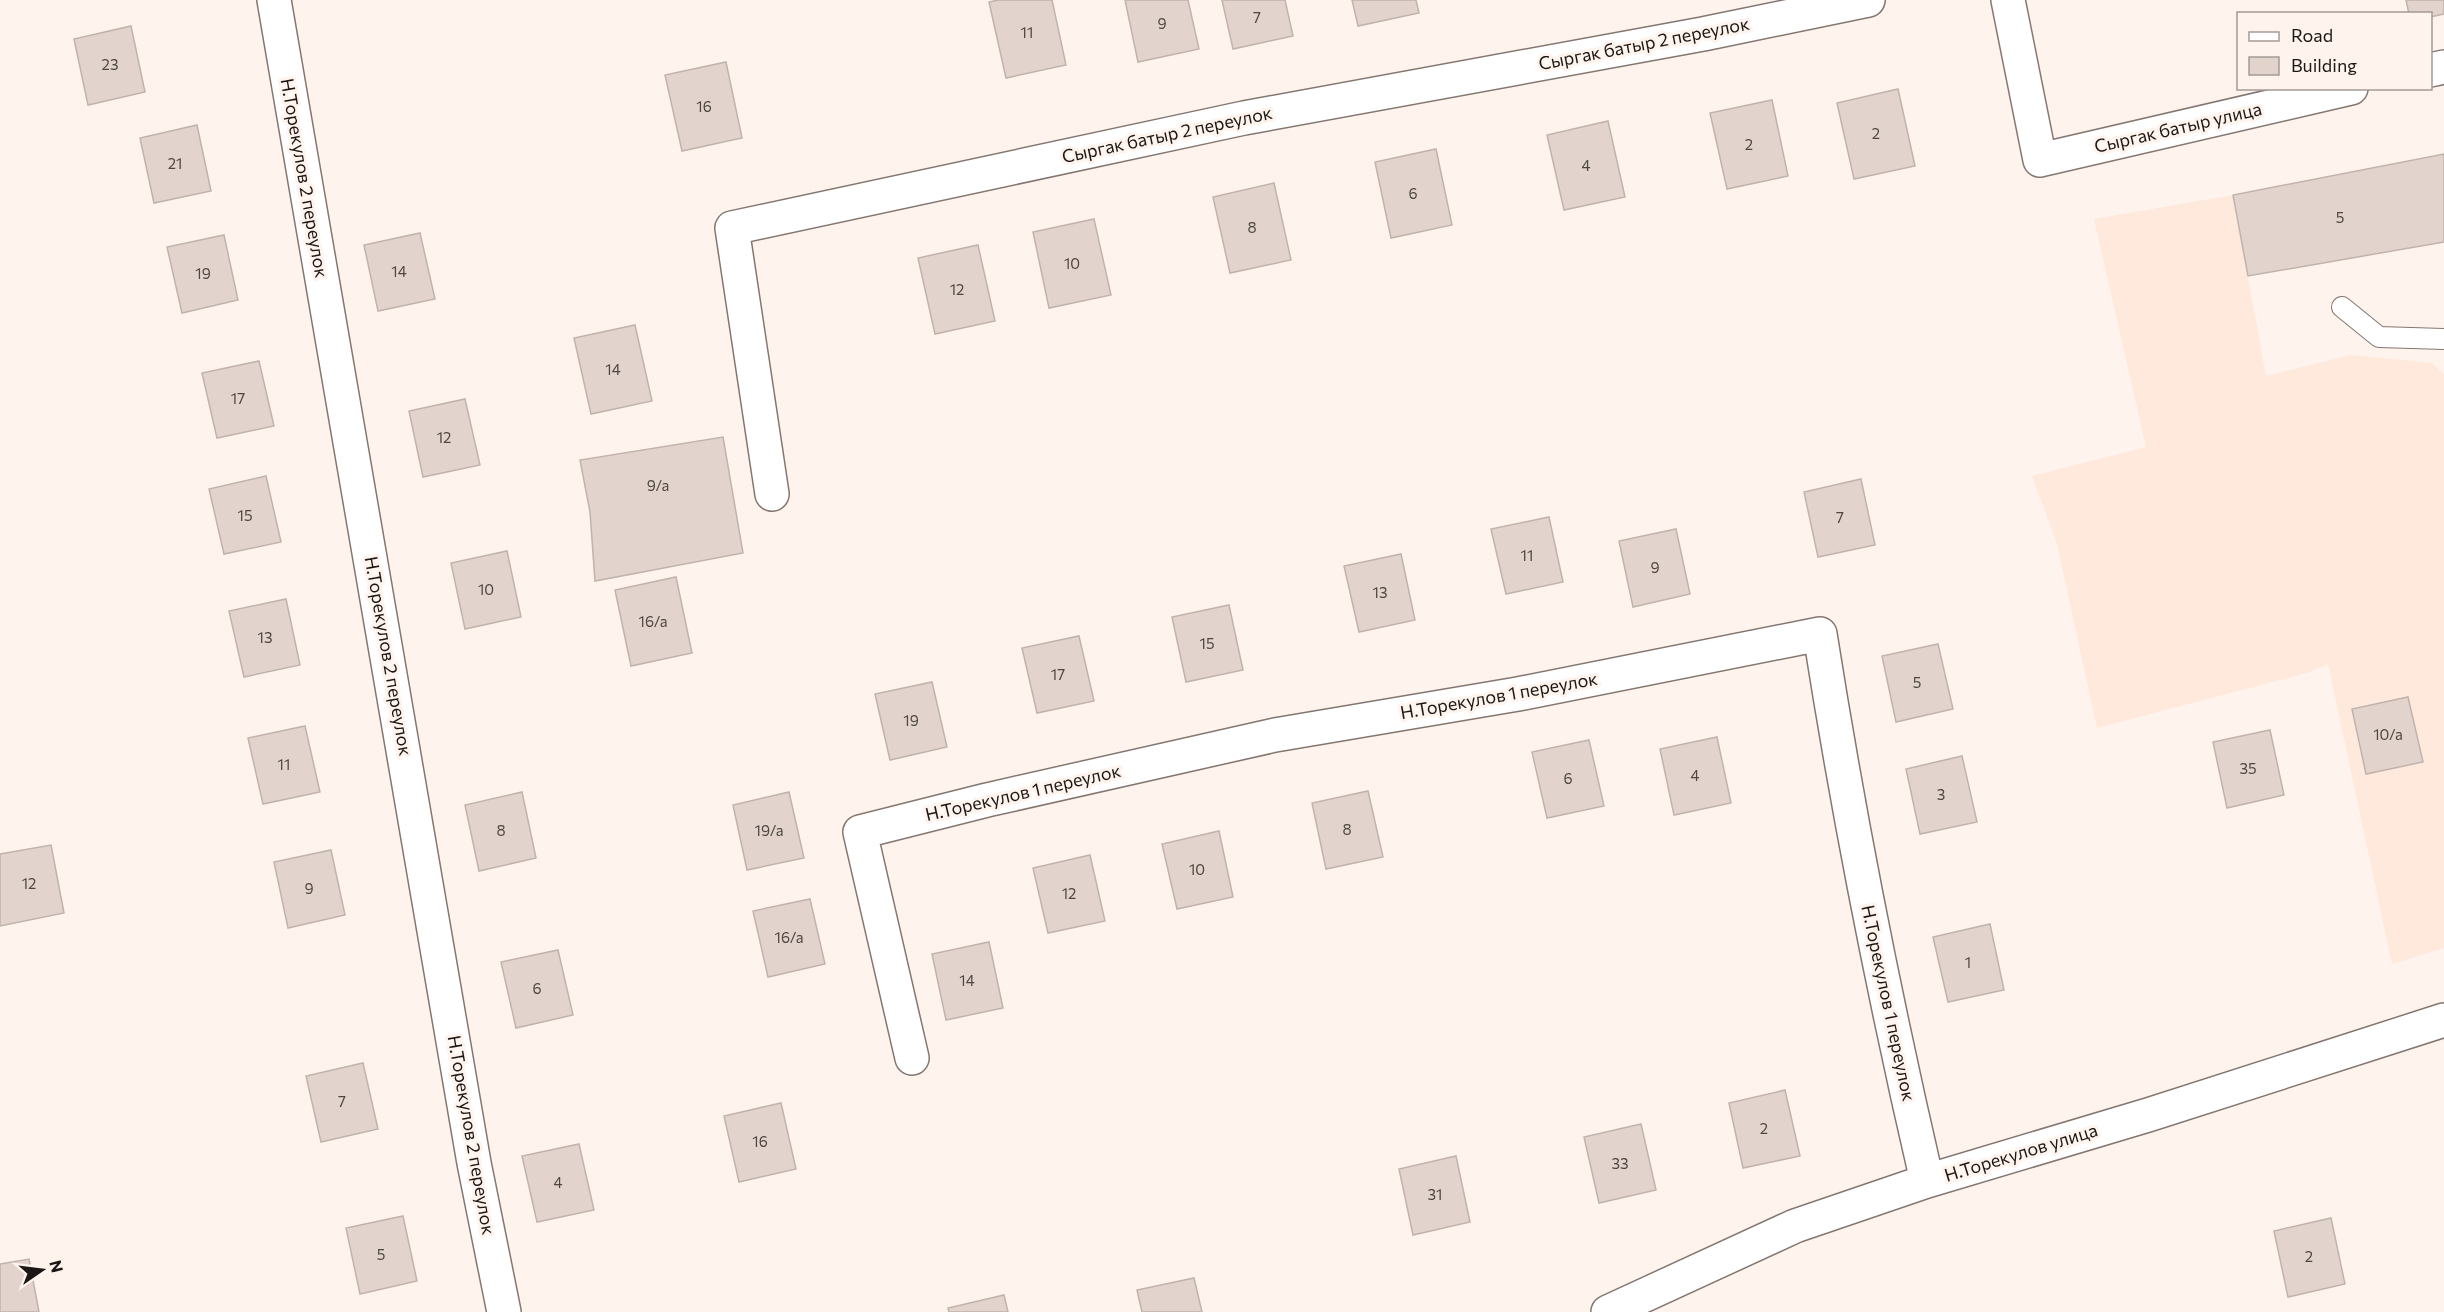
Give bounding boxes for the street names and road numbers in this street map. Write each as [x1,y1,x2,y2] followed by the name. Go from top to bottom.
[1536,12,1751,74] street label: Сыргак батыр 2 переулок
[277,76,333,280] street label: Н.Торекулов 2 переулок
[2092,97,2264,157] street label: Сыргак батыр улица
[1060,101,1274,167] street label: Сыргак батыр 2 переулок
[361,554,417,758] street label: Н.Торекулов 2 переулок
[1398,667,1600,723] street label: Н.Торекулов 1 переулок
[923,759,1123,825] street label: Н.Торекулов 1 переулок
[1857,903,1921,1103] street label: Н.Торекулов 1 переулок
[444,1033,500,1237] street label: Н.Торекулов 2 переулок
[1941,1118,2100,1186] street label: Н.Торекулов улица

